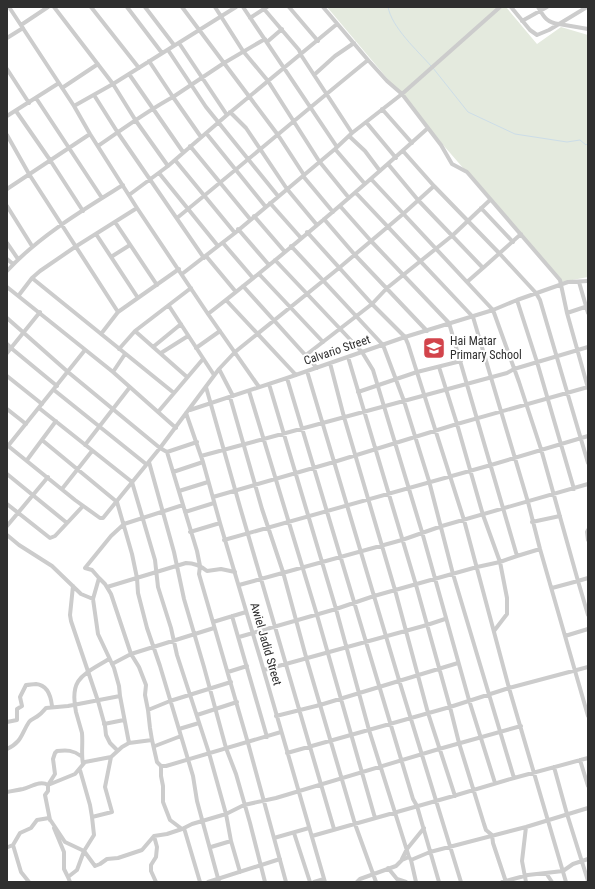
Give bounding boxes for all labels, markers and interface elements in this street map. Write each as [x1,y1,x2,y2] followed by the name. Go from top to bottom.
[302,332,373,368] street label: Calvario Street
[450,334,522,362] place label: Hai Matar Primary School
[421,335,447,361] school or university icon: Hai Matar Primary School
[247,601,285,687] street label: Awiel Jadid Street

